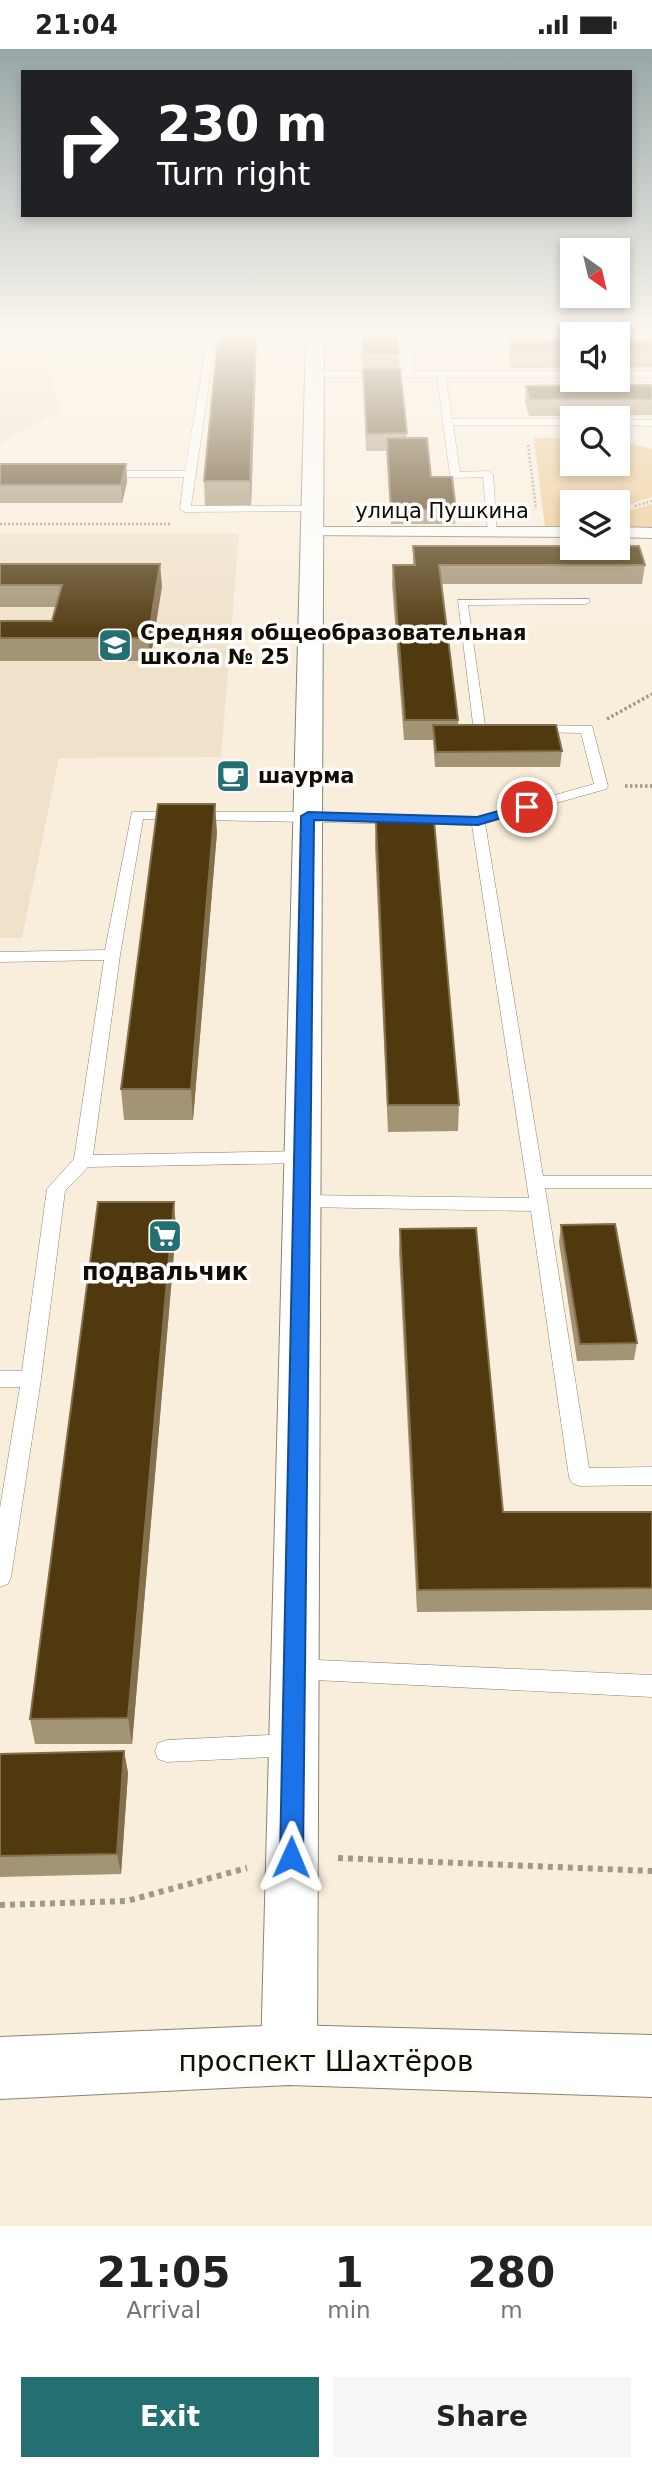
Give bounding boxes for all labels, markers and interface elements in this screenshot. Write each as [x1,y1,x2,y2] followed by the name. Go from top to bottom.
[35,10,118,40] text: 21:04
[157,96,327,153] text: 230 m
[42,98,133,189] icon: right
[157,155,310,193] text: Turn right
[560,238,630,308] north arrow
[560,238,630,560] map controls
[560,322,630,392] button: sound
[560,406,630,476] button: search
[560,490,630,560] button: layers
[355,499,529,523] street label: улица Пушкина
[140,621,527,669] place label: Средняя общеобразовательная школа № 25
[96,626,134,664] school or university icon: Средняя общеобразовательная школа № 25
[214,757,252,795] cafe icon: шаурма
[258,764,355,788] place label: шаурма
[497,777,557,837] pin
[508,788,546,826] icon: arrive
[146,1217,184,1255] supermarket icon: подвальчик
[82,1258,248,1286] place label: подвальчик
[254,1820,328,1894] position arrow
[179,2045,473,2078] street label: проспект Шахтёров
[97,2248,231,2297] text: 21:05
[334,2248,364,2297] text: 1
[468,2248,555,2297] text: 280
[126,2297,201,2323] text: Arrival
[327,2297,371,2323] text: min
[500,2297,523,2323] text: m
[21,2377,319,2457] button: Exit
[333,2377,631,2457] button: Share

